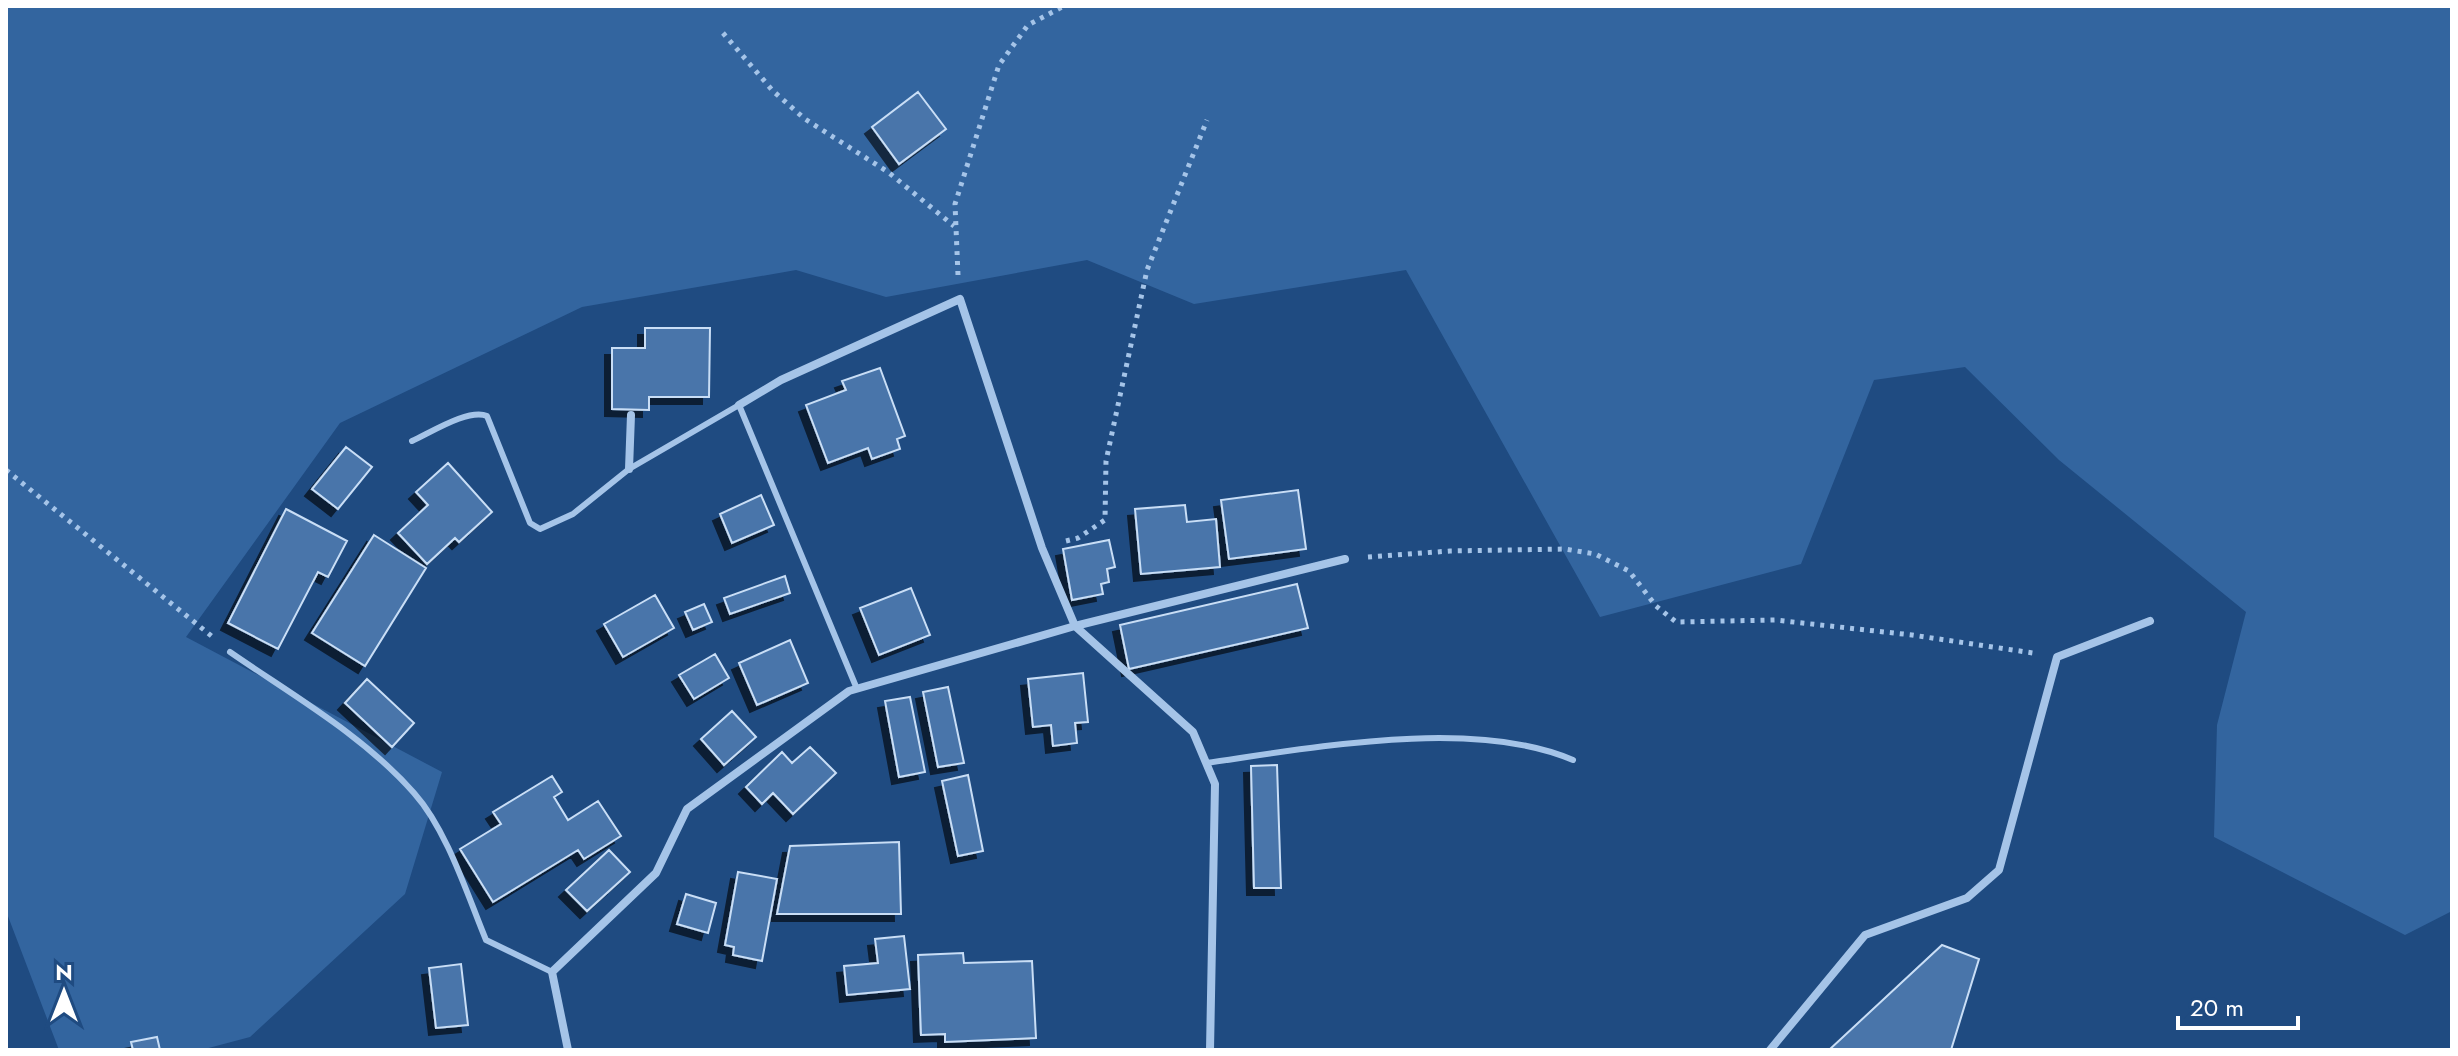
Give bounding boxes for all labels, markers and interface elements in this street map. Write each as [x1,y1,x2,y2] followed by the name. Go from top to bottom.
[24,952,104,1032] north arrow
[55,956,73,988] text: N
[2178,980,2298,1030] scale bar
[2190,990,2244,1025] text: 20 m

